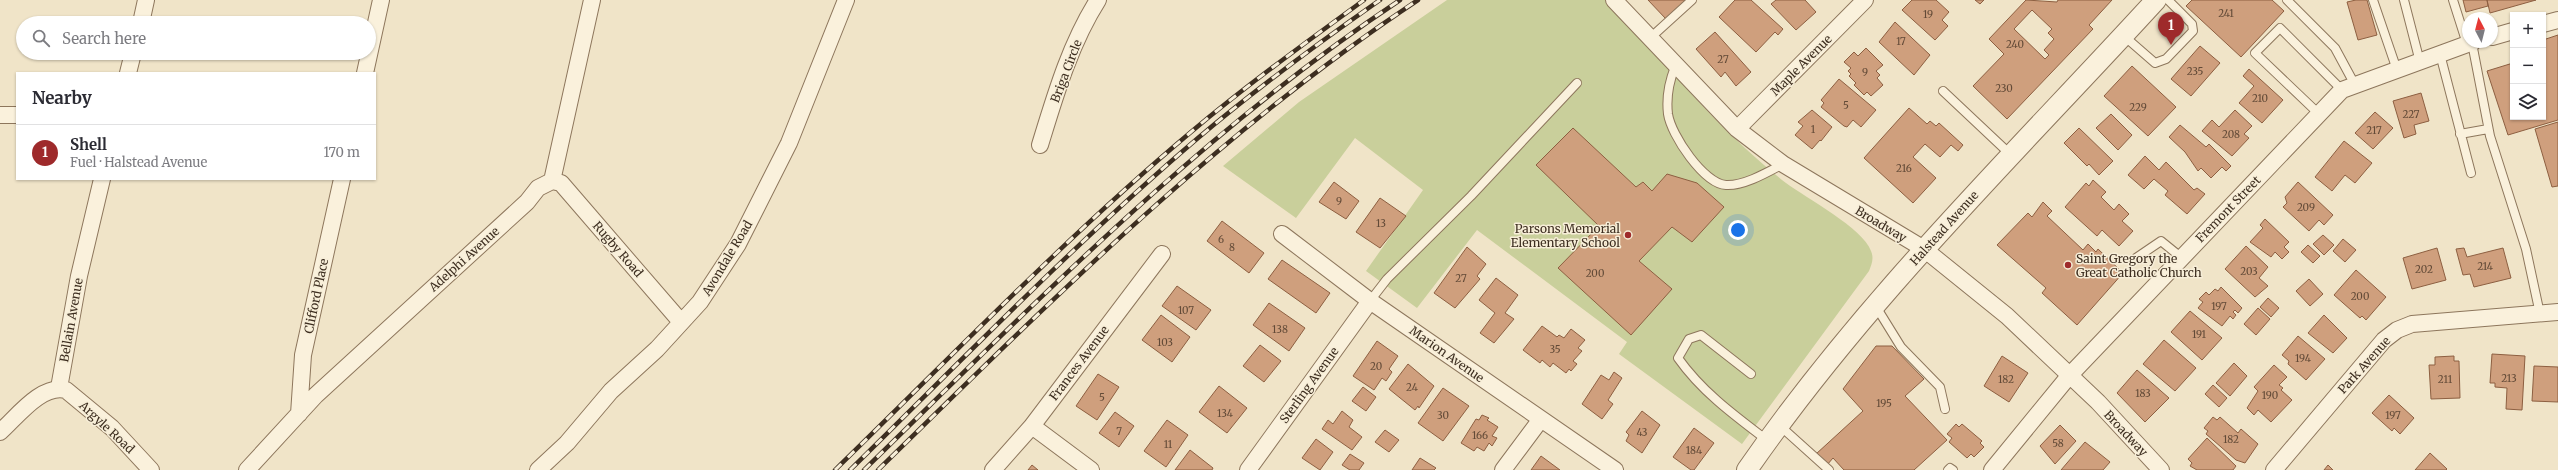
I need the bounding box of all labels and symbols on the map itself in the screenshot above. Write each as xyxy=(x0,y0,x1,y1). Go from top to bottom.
house number: 241 xyxy=(2218,7,2234,20)
house number: 19 xyxy=(1923,8,1933,21)
pin: 1 xyxy=(2158,12,2184,45)
north arrow xyxy=(2462,12,2498,48)
street label: Maple Avenue xyxy=(1767,31,1835,99)
house number: 17 xyxy=(1896,35,1906,48)
street label: Briga Circle xyxy=(1047,37,1085,105)
house number: 240 xyxy=(2006,38,2024,51)
house number: 27 xyxy=(1717,53,1729,66)
house number: 235 xyxy=(2187,65,2203,78)
house number: 9 xyxy=(1862,66,1868,79)
house number: 230 xyxy=(1995,82,2013,95)
house number: 210 xyxy=(2252,92,2268,105)
house number: 5 xyxy=(1843,99,1849,112)
house number: 229 xyxy=(2129,101,2147,114)
house number: 227 xyxy=(2402,108,2420,121)
house number: 1 xyxy=(1811,123,1816,136)
house number: 217 xyxy=(2366,124,2382,137)
house number: 208 xyxy=(2222,128,2240,141)
house number: 216 xyxy=(1896,162,1912,175)
street label: Fremont Street xyxy=(2192,172,2264,245)
street label: Halstead Avenue xyxy=(1907,188,1981,268)
house number: 9 xyxy=(1336,195,1342,208)
house number: 209 xyxy=(2297,201,2315,214)
street label: Broadway xyxy=(1853,203,1909,245)
house number: 13 xyxy=(1376,217,1386,230)
street label: Rugby Road xyxy=(590,218,646,280)
street label: Avondale Road xyxy=(698,218,755,299)
your location xyxy=(1728,220,1748,240)
place label: Parsons Memorial Elementary School xyxy=(1511,221,1620,250)
street label: Adelphi Avenue xyxy=(425,223,502,295)
marker: Parsons Memorial Elementary School xyxy=(1623,230,1633,240)
house number: 6 xyxy=(1218,233,1224,246)
house number: 8 xyxy=(1229,241,1235,254)
place label: Saint Gregory the Great Catholic Church xyxy=(2076,251,2202,280)
street label: Clifford Place xyxy=(301,257,331,335)
marker: Saint Gregory the Great Catholic Church xyxy=(2063,260,2073,270)
house number: 214 xyxy=(2477,260,2493,273)
house number: 202 xyxy=(2415,263,2433,276)
house number: 203 xyxy=(2240,265,2258,278)
house number: 200 xyxy=(1586,267,1604,280)
house number: 27 xyxy=(1455,272,1467,285)
street label: Bellain Avenue xyxy=(56,277,86,363)
house number: 200 xyxy=(2351,290,2369,303)
house number: 197 xyxy=(2211,300,2227,313)
house number: 107 xyxy=(1178,304,1194,317)
street label: Frances Avenue xyxy=(1046,323,1112,403)
house number: 138 xyxy=(1272,323,1288,336)
street label: Marion Avenue xyxy=(1407,323,1487,385)
house number: 191 xyxy=(2192,328,2207,341)
street label: Park Avenue xyxy=(2334,333,2394,397)
house number: 103 xyxy=(1157,336,1173,349)
house number: 35 xyxy=(1549,343,1561,356)
street label: Sterling Avenue xyxy=(1276,344,1342,426)
house number: 194 xyxy=(2295,352,2311,365)
house number: 20 xyxy=(1370,360,1382,373)
house number: 213 xyxy=(2501,372,2517,385)
house number: 182 xyxy=(1998,373,2014,386)
house number: 211 xyxy=(2438,373,2453,386)
house number: 24 xyxy=(1406,381,1418,394)
house number: 183 xyxy=(2135,387,2151,400)
house number: 190 xyxy=(2262,389,2278,402)
house number: 5 xyxy=(1099,391,1105,404)
street label: Argyle Road xyxy=(76,397,138,456)
house number: 195 xyxy=(1876,397,1892,410)
house number: 134 xyxy=(1217,407,1233,420)
street label: Broadway xyxy=(2101,407,2151,459)
house number: 30 xyxy=(1437,409,1449,422)
house number: 197 xyxy=(2385,409,2401,422)
house number: 7 xyxy=(1116,425,1122,438)
house number: 43 xyxy=(1636,426,1648,439)
house number: 166 xyxy=(1472,429,1488,442)
house number: 182 xyxy=(2223,433,2239,446)
house number: 58 xyxy=(2052,437,2064,450)
house number: 11 xyxy=(1164,438,1173,451)
house number: 184 xyxy=(1686,444,1702,457)

